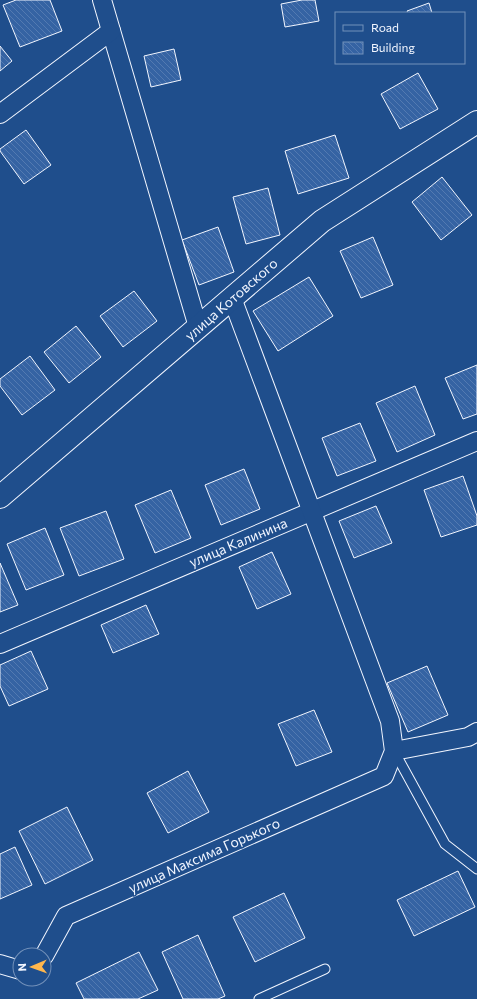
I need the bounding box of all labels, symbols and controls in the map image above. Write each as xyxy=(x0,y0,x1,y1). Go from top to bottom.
legend xyxy=(335,12,465,64)
text: Road xyxy=(371,20,399,34)
text: Building xyxy=(371,40,415,54)
street label: улица Котовского xyxy=(181,254,281,344)
street label: улица Калинина xyxy=(186,514,290,570)
street label: улица Максима Горького xyxy=(126,814,282,896)
north arrow xyxy=(12,947,52,987)
text: N xyxy=(15,963,28,972)

